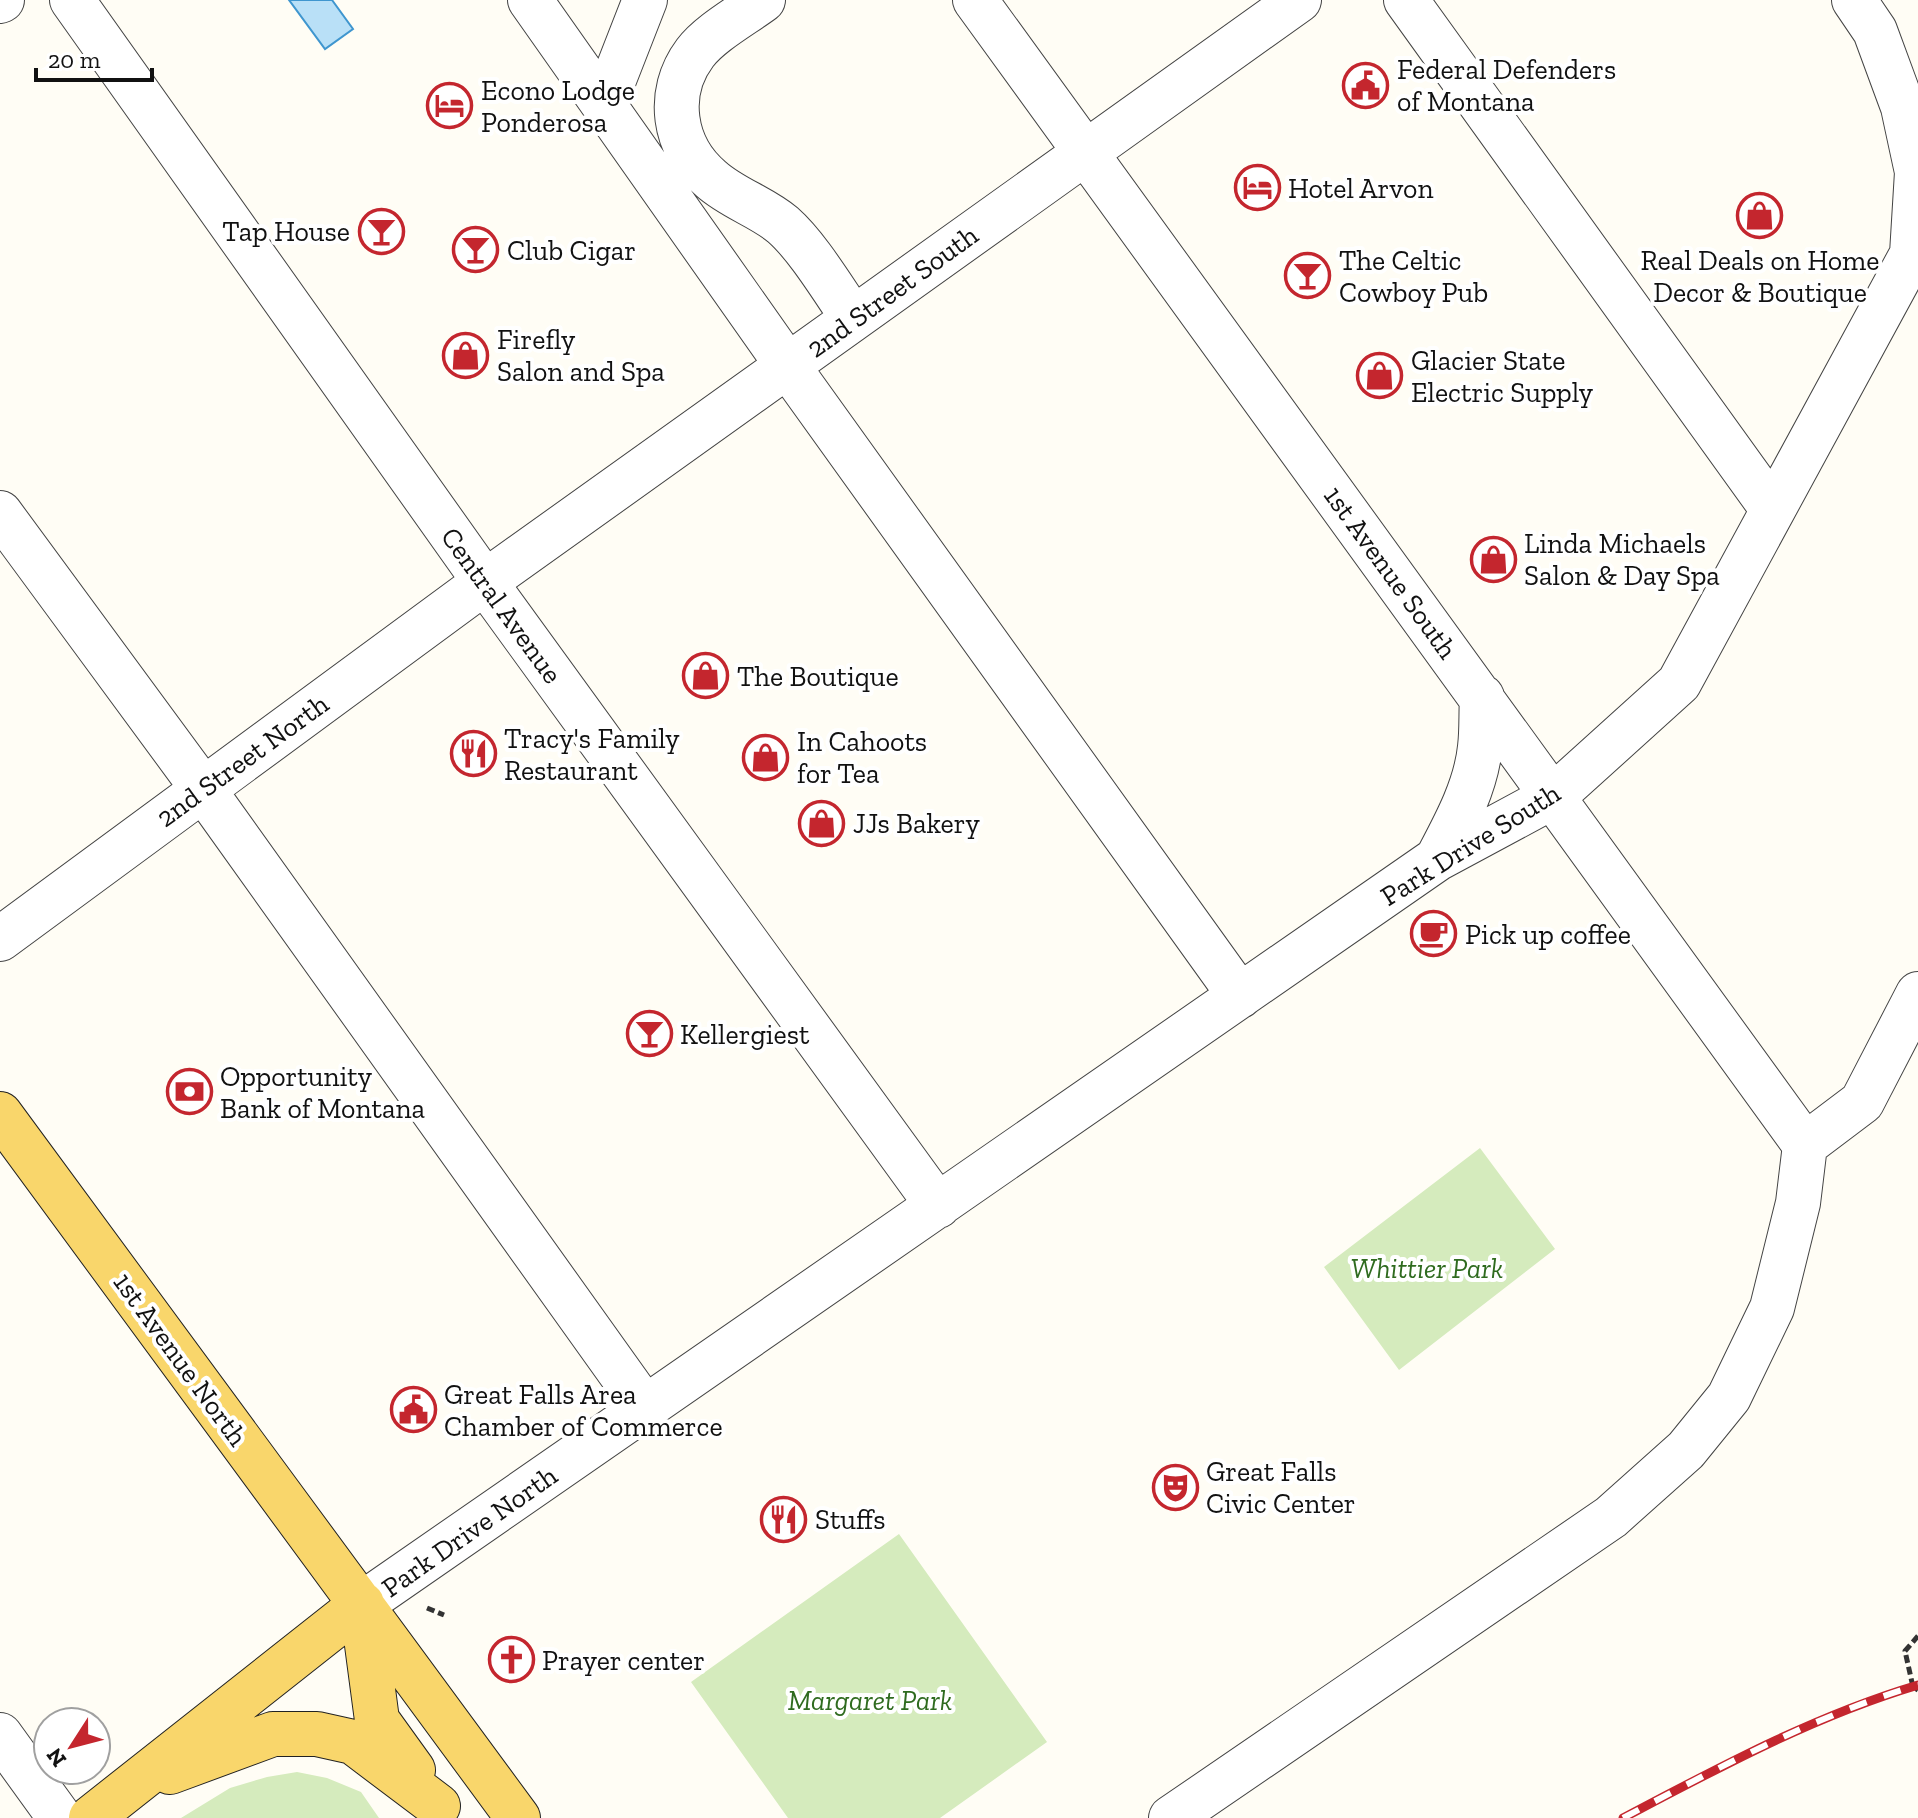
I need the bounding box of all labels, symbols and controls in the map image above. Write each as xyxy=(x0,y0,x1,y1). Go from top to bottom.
scale bar xyxy=(36,32,152,82)
text: 20 m xyxy=(48,45,101,74)
place label: Federal Defenders of Montana xyxy=(1397,53,1616,118)
public building icon: Federal Defenders of Montana xyxy=(1342,61,1390,109)
place label: Econo Lodge Ponderosa xyxy=(481,74,635,139)
hotel icon: Econo Lodge Ponderosa xyxy=(426,82,474,130)
hotel icon: Hotel Arvon xyxy=(1233,164,1281,212)
place label: Hotel Arvon xyxy=(1288,172,1433,205)
shop icon: Real Deals on Home Decor & Boutique xyxy=(1736,191,1784,239)
bar icon: Tap House xyxy=(357,207,405,255)
place label: Tap House xyxy=(222,215,350,248)
street label: 2nd Street South xyxy=(800,218,985,365)
bar icon: Club Cigar xyxy=(452,226,500,274)
place label: Club Cigar xyxy=(507,234,636,267)
place label: The Celtic Cowboy Pub xyxy=(1339,244,1488,309)
place label: Real Deals on Home Decor & Boutique xyxy=(1641,244,1879,309)
bar icon: The Celtic Cowboy Pub xyxy=(1284,252,1332,300)
place label: Firefly Salon and Spa xyxy=(497,323,665,388)
shop icon: Firefly Salon and Spa xyxy=(442,331,490,379)
place label: Glacier State Electric Supply xyxy=(1411,344,1594,409)
shop icon: Glacier State Electric Supply xyxy=(1356,352,1404,400)
street label: 1st Avenue South xyxy=(1317,480,1464,665)
street label: Central Avenue xyxy=(434,521,569,690)
place label: Linda Michaels Salon & Day Spa xyxy=(1524,527,1720,592)
shop icon: Linda Michaels Salon & Day Spa xyxy=(1469,535,1517,583)
shop icon: The Boutique xyxy=(682,652,730,700)
place label: The Boutique xyxy=(737,660,899,693)
street label: 2nd Street North xyxy=(150,687,335,834)
place label: Tracy's Family Restaurant xyxy=(504,722,680,787)
place label: In Cahoots for Tea xyxy=(797,725,927,790)
restaurant icon: Tracy's Family Restaurant xyxy=(449,730,497,778)
shop icon: In Cahoots for Tea xyxy=(742,733,790,781)
street label: Park Drive South xyxy=(1374,776,1566,913)
shop icon: JJs Bakery xyxy=(798,799,846,847)
place label: JJs Bakery xyxy=(853,807,981,840)
cafe icon: Pick up coffee xyxy=(1410,910,1458,958)
place label: Pick up coffee xyxy=(1465,918,1631,951)
bar icon: Kellergiest xyxy=(625,1010,673,1058)
place label: Kellergiest xyxy=(680,1018,810,1051)
place label: Opportunity Bank of Montana xyxy=(220,1060,425,1125)
bank icon: Opportunity Bank of Montana xyxy=(165,1068,213,1116)
park label: Whittier Park xyxy=(1351,1252,1503,1285)
street label: 1st Avenue North xyxy=(107,1266,255,1453)
place label: Great Falls Area Chamber of Commerce xyxy=(444,1378,723,1443)
public building icon: Great Falls Area Chamber of Commerce xyxy=(389,1386,437,1434)
place label: Great Falls Civic Center xyxy=(1206,1455,1356,1520)
street label: Park Drive North xyxy=(375,1459,564,1604)
theatre icon: Great Falls Civic Center xyxy=(1151,1463,1199,1511)
restaurant icon: Stuffs xyxy=(760,1495,808,1543)
place label: Stuffs xyxy=(815,1503,886,1536)
church icon: Prayer center xyxy=(487,1636,535,1684)
place label: Prayer center xyxy=(542,1644,705,1677)
park label: Margaret Park xyxy=(788,1684,952,1717)
north arrow xyxy=(32,1706,112,1786)
text: N xyxy=(40,1743,72,1772)

